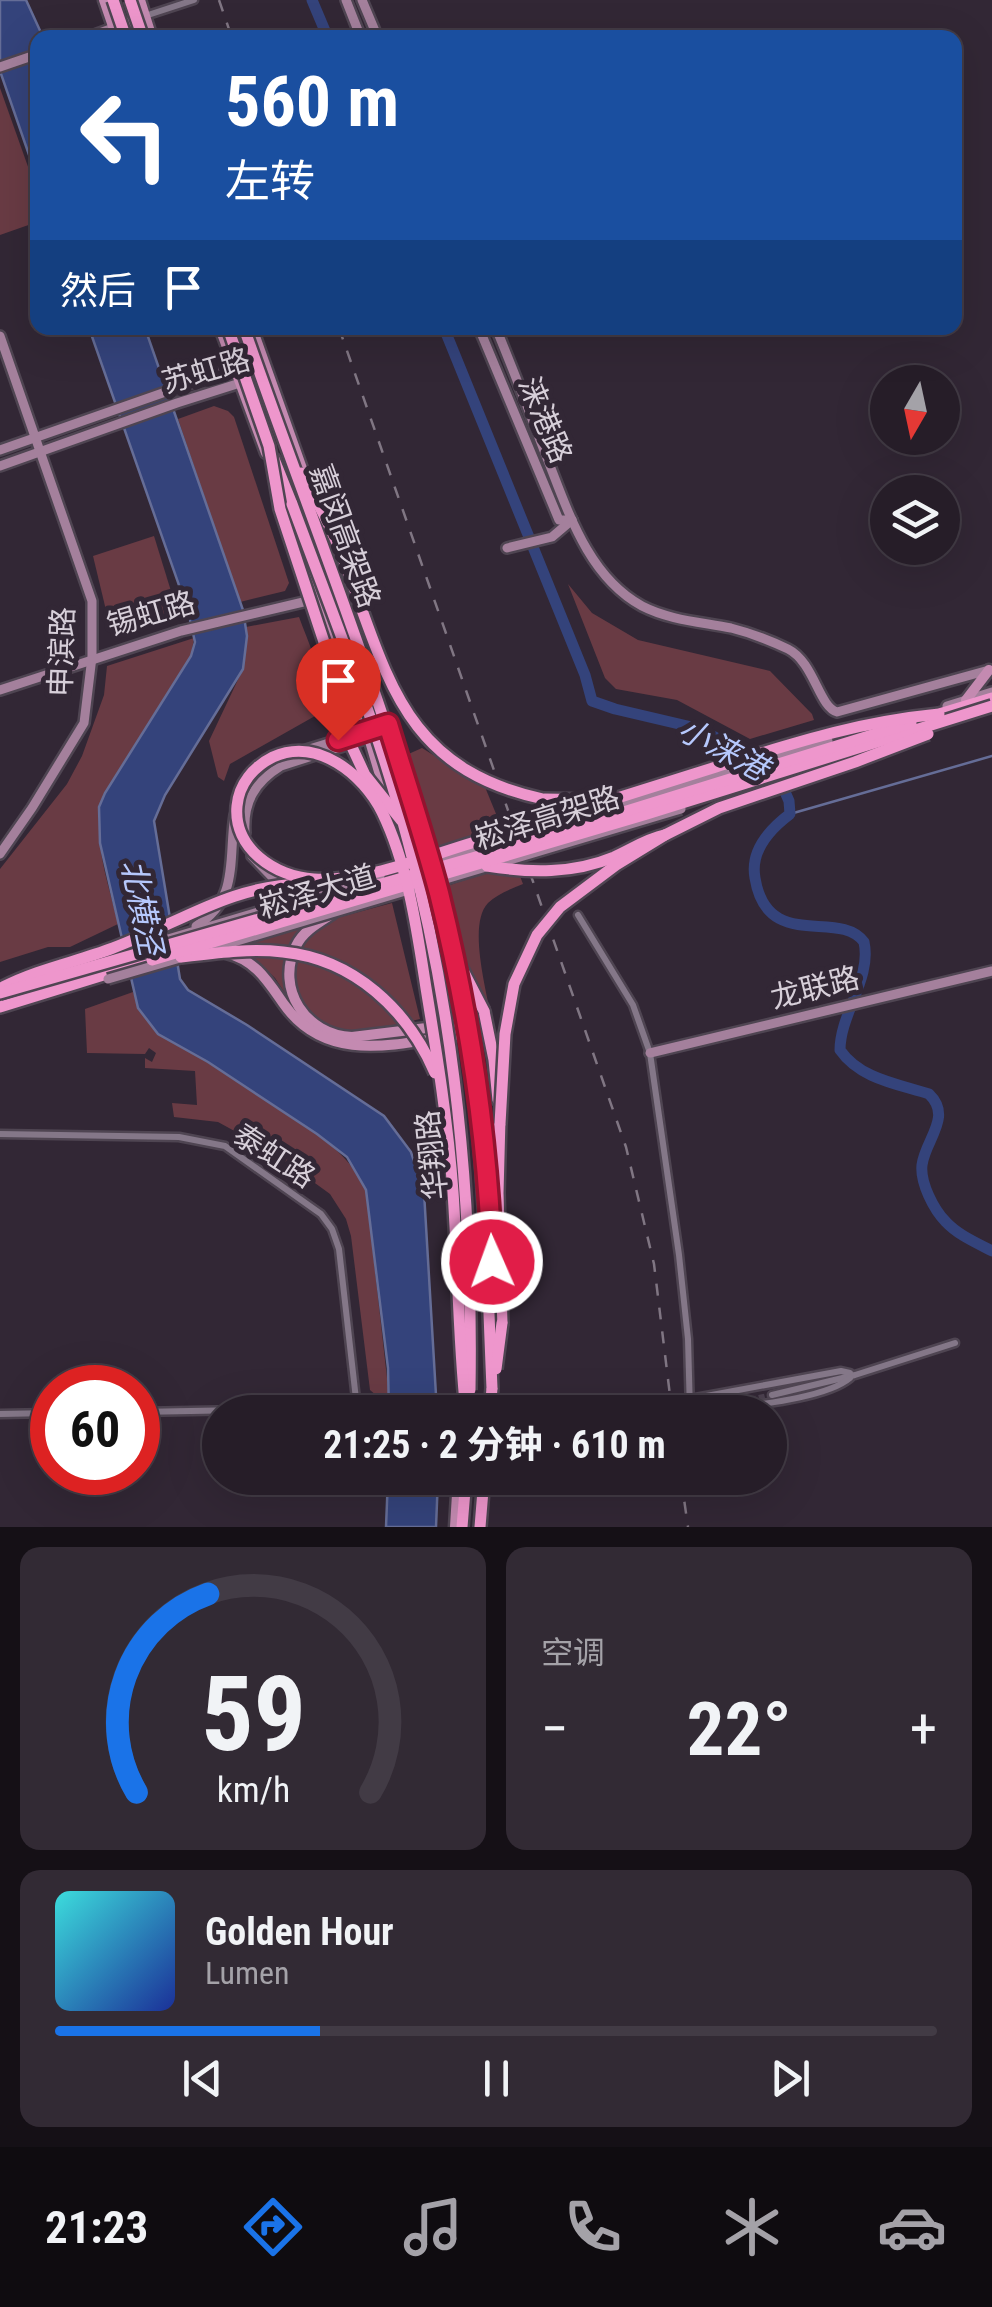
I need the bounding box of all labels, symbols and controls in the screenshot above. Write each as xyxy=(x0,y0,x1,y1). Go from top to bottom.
text: 560 m xyxy=(225,61,399,143)
icon: left xyxy=(60,70,190,200)
text: 左转 xyxy=(225,155,315,208)
icon: arrive xyxy=(156,260,211,315)
text: 然后 xyxy=(60,269,136,313)
street label: 苏虹路 xyxy=(158,341,254,400)
north arrow xyxy=(870,365,960,455)
map controls xyxy=(870,365,960,565)
street label: 涞港路 xyxy=(512,372,579,468)
street label: 嘉闵高架路 xyxy=(303,459,388,612)
button: layers xyxy=(870,475,960,565)
street label: 锡虹路 xyxy=(103,584,199,643)
street label: 申滨路 xyxy=(42,606,81,698)
pin xyxy=(296,638,381,741)
icon: arrive xyxy=(311,653,366,708)
water label: 小涞港 xyxy=(672,710,778,790)
street label: 崧泽高架路 xyxy=(470,779,624,856)
water label: 北横泾 xyxy=(113,856,171,961)
street label: 崧泽大道 xyxy=(254,858,379,925)
street label: 龙联路 xyxy=(767,960,863,1015)
street label: 华翔路 xyxy=(409,1108,454,1202)
street label: 泰虹路 xyxy=(227,1116,322,1195)
position arrow xyxy=(440,1210,544,1314)
speed limit sign: 60 xyxy=(30,1365,160,1495)
text: 21:25 · 2 分钟 · 610 m xyxy=(323,1423,666,1467)
text: 空调 xyxy=(541,1634,605,1672)
text: 59 xyxy=(200,1654,306,1775)
text: 22° xyxy=(687,1685,792,1773)
text: − xyxy=(541,1697,569,1761)
text: + xyxy=(910,1697,937,1761)
text: km/h xyxy=(216,1769,290,1811)
text: Golden Hour xyxy=(205,1910,394,1954)
text: Lumen xyxy=(205,1954,290,1992)
icon: previous xyxy=(175,2051,230,2106)
icon: pause xyxy=(469,2051,524,2106)
icon: next xyxy=(763,2051,818,2106)
icon: directions xyxy=(238,2192,308,2262)
icon: music xyxy=(398,2192,468,2262)
icon: phone xyxy=(558,2192,628,2262)
icon: climate xyxy=(717,2192,787,2262)
icon: car xyxy=(877,2192,947,2262)
text: 21:23 xyxy=(45,2201,148,2254)

